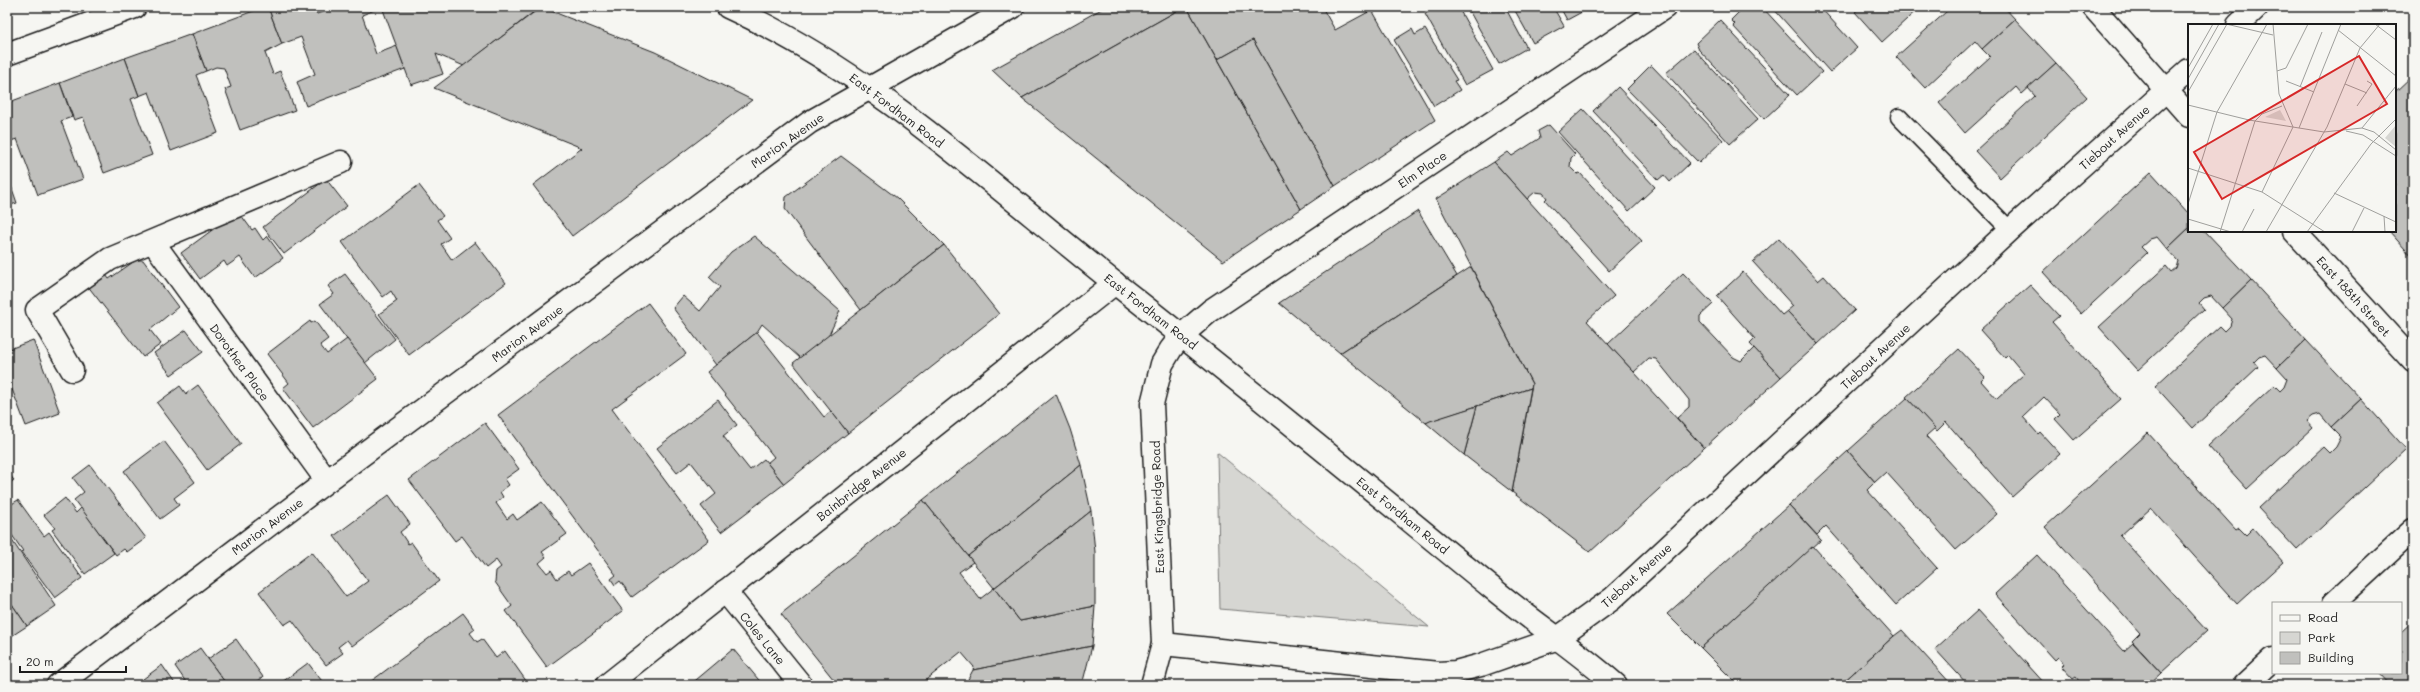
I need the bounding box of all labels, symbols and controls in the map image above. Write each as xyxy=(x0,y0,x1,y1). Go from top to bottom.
inset map xyxy=(2188,24,2396,232)
street label: East Fordham Road xyxy=(847,69,948,151)
street label: Tiebout Avenue xyxy=(2075,101,2153,173)
street label: Marion Avenue xyxy=(747,109,827,171)
street label: Elm Place xyxy=(1394,147,1450,191)
street label: East 188th Street xyxy=(2314,252,2394,340)
street label: East Fordham Road xyxy=(1101,270,1201,353)
street label: Marion Avenue xyxy=(488,301,566,365)
street label: Dorothea Place xyxy=(207,320,273,404)
street label: Tiebout Avenue xyxy=(1837,320,1913,392)
street label: East Kingsbridge Road xyxy=(1147,440,1167,574)
street label: Bainbridge Avenue xyxy=(813,444,909,524)
street label: East Fordham Road xyxy=(1354,473,1453,557)
street label: Marion Avenue xyxy=(228,494,306,558)
street label: Tiebout Avenue xyxy=(1597,539,1675,611)
legend xyxy=(2272,602,2402,674)
street label: Coles Lane xyxy=(737,608,789,668)
text: Road xyxy=(2308,609,2338,625)
text: Park xyxy=(2308,629,2335,645)
scale bar xyxy=(20,648,126,674)
text: Building xyxy=(2308,649,2354,665)
text: 20 m xyxy=(26,653,54,669)

